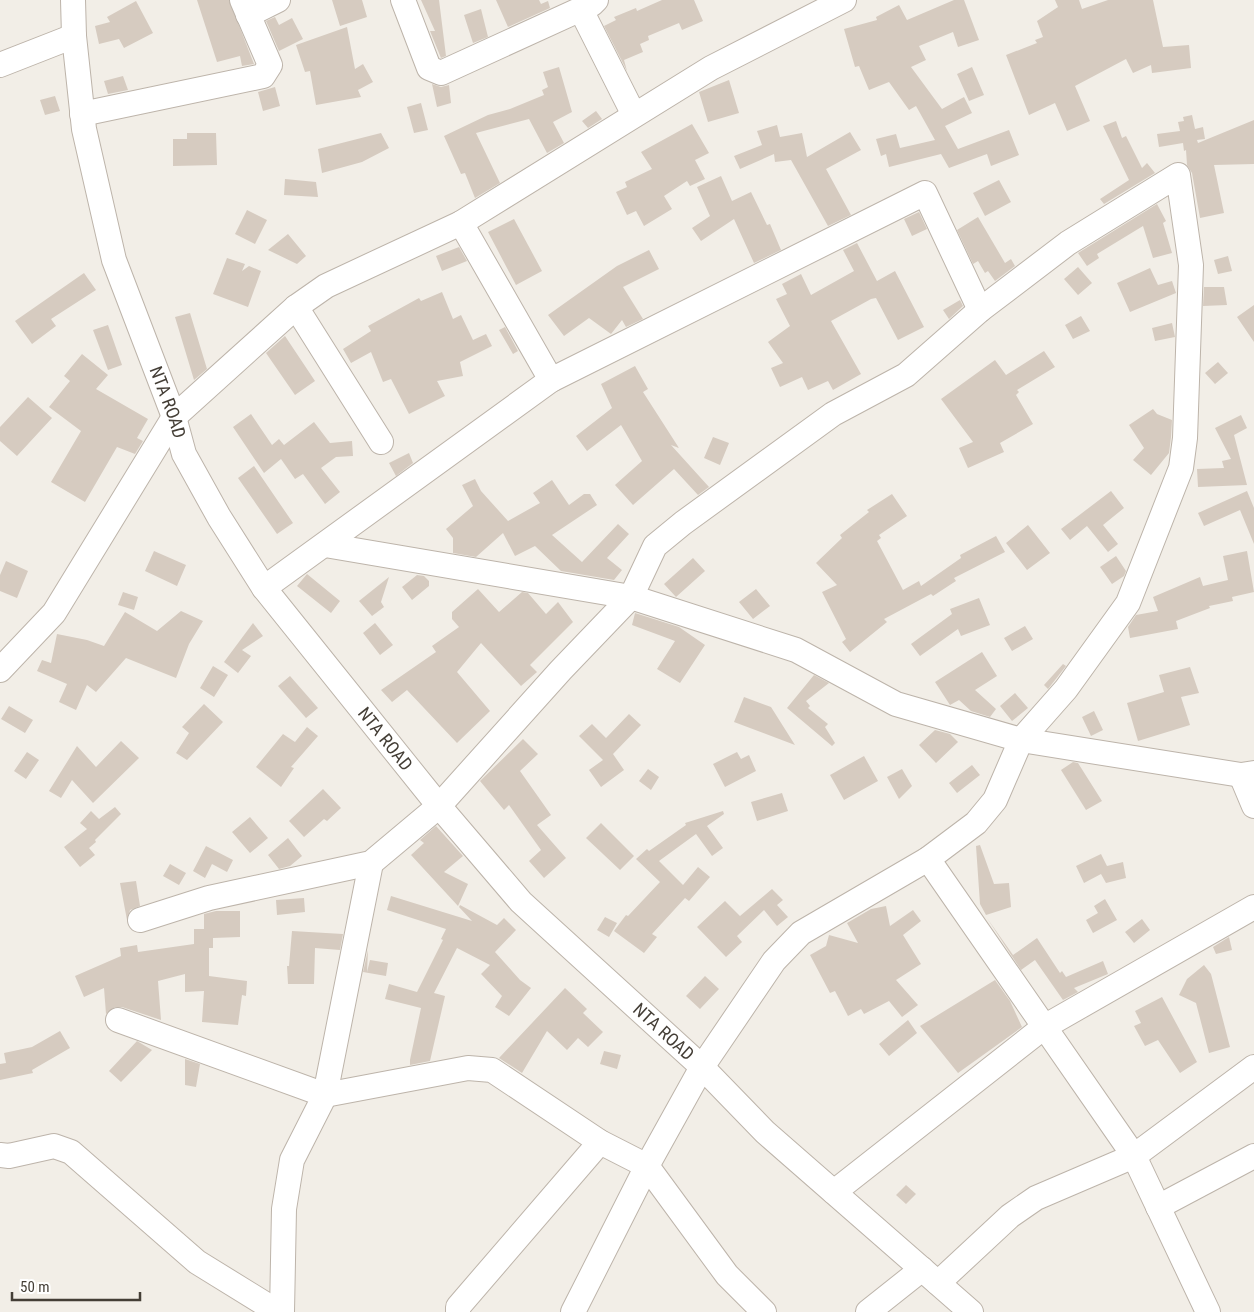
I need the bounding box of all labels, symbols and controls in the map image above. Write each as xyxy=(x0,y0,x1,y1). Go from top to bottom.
street label: NTA ROAD xyxy=(146,363,190,440)
street label: NTA ROAD xyxy=(354,703,417,774)
street label: NTA ROAD xyxy=(629,998,699,1064)
scale bar xyxy=(12,1270,140,1302)
text: 50 m xyxy=(20,1278,50,1296)

